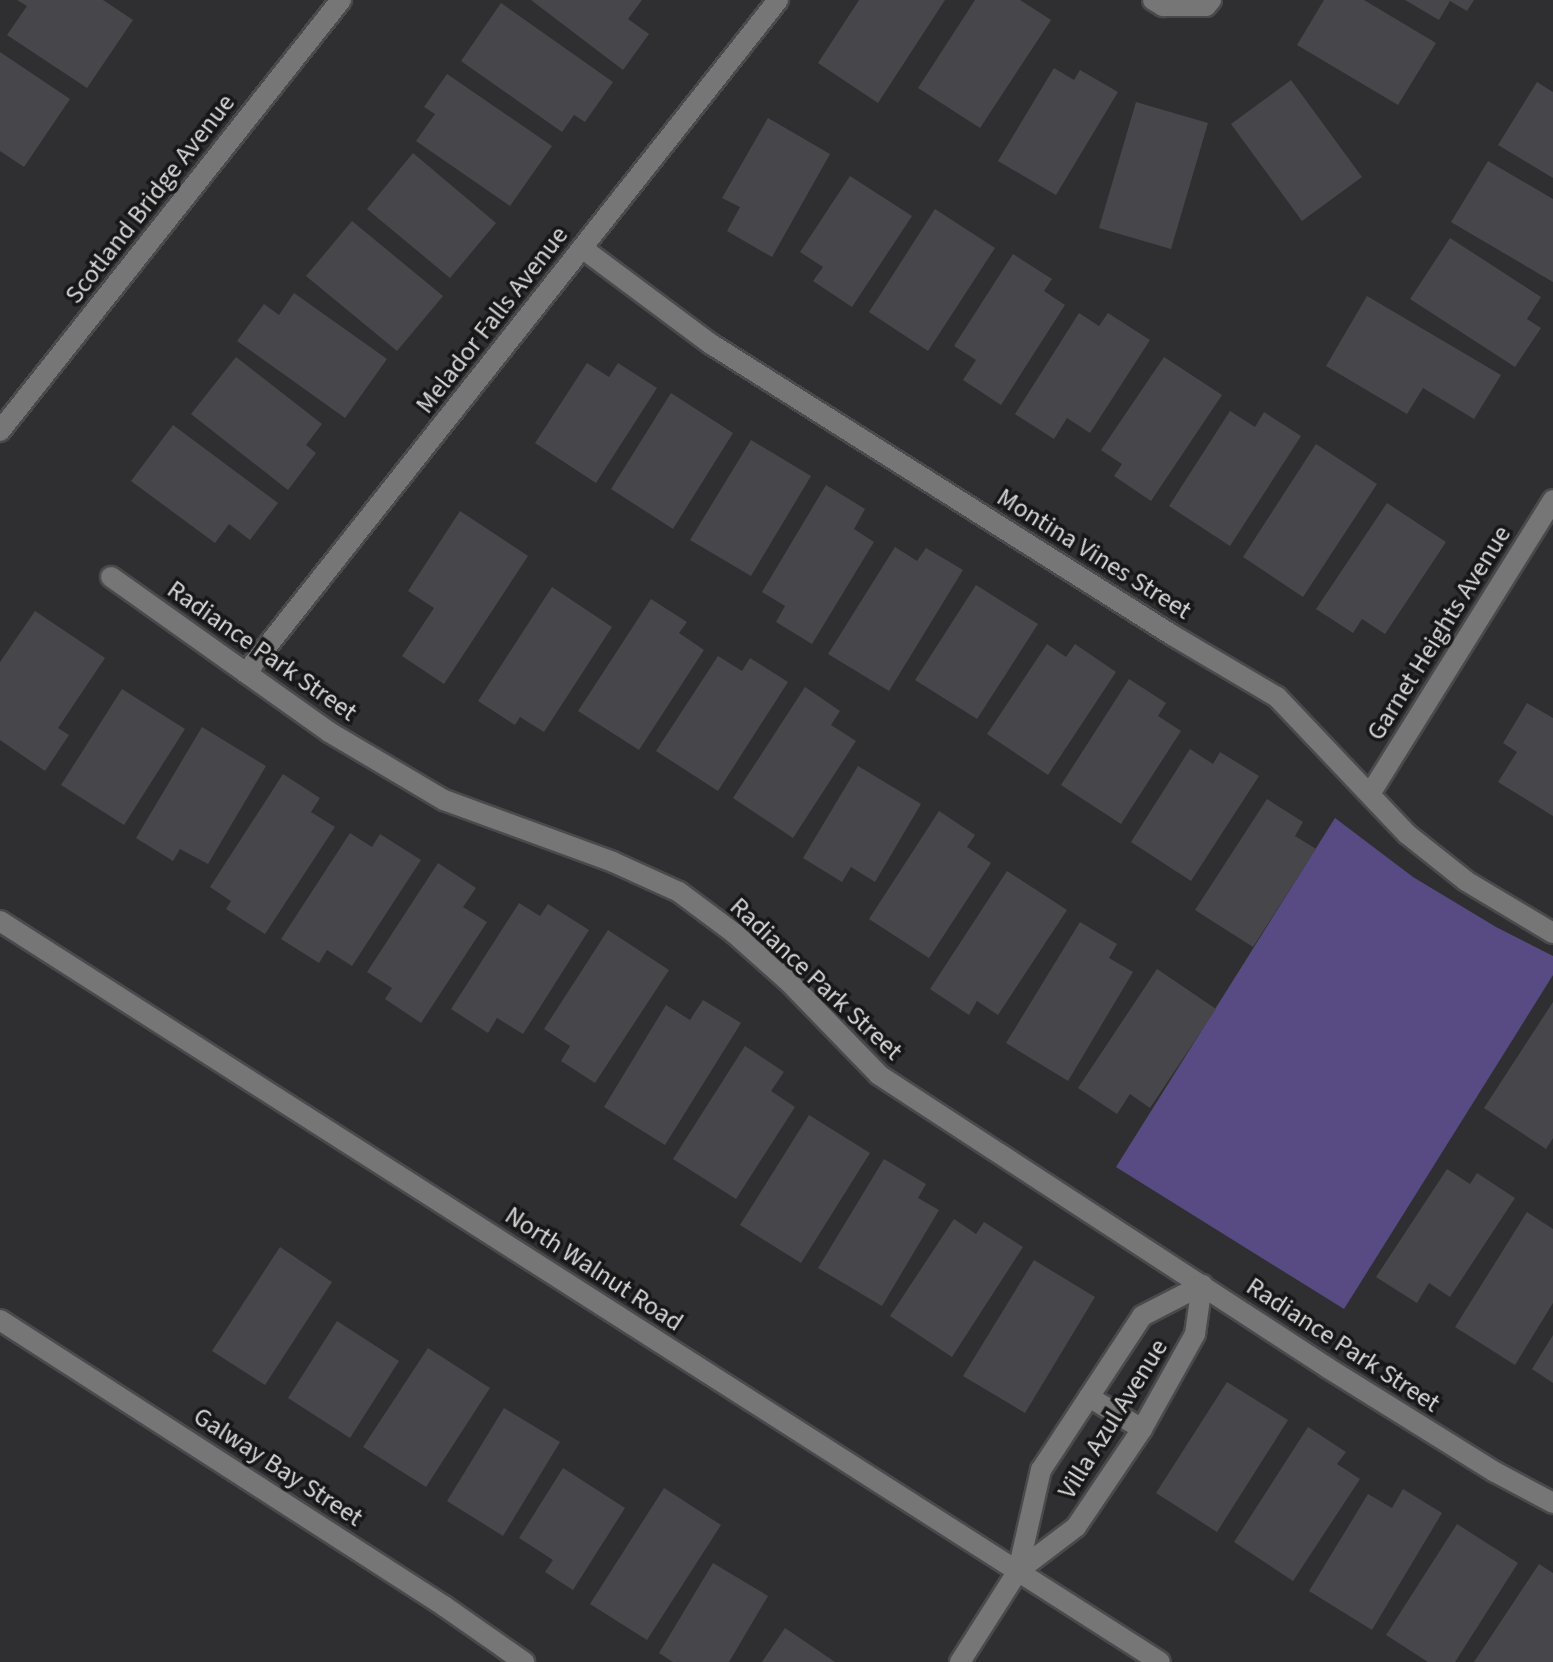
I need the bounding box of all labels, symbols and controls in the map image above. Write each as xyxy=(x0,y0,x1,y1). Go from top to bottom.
street label: Scotland Bridge Avenue xyxy=(58,88,242,310)
street label: Melador Falls Avenue xyxy=(409,220,575,420)
street label: Montina Vines Street xyxy=(991,482,1197,626)
street label: Garnet Heights Avenue xyxy=(1360,520,1518,746)
street label: Radiance Park Street xyxy=(161,574,363,728)
street label: Radiance Park Street xyxy=(723,891,909,1067)
street label: North Walnut Road xyxy=(499,1200,689,1338)
street label: Radiance Park Street xyxy=(1240,1271,1446,1419)
street label: Villa Azul Avenue xyxy=(1051,1333,1175,1505)
street label: Galway Bay Street xyxy=(188,1401,368,1533)

